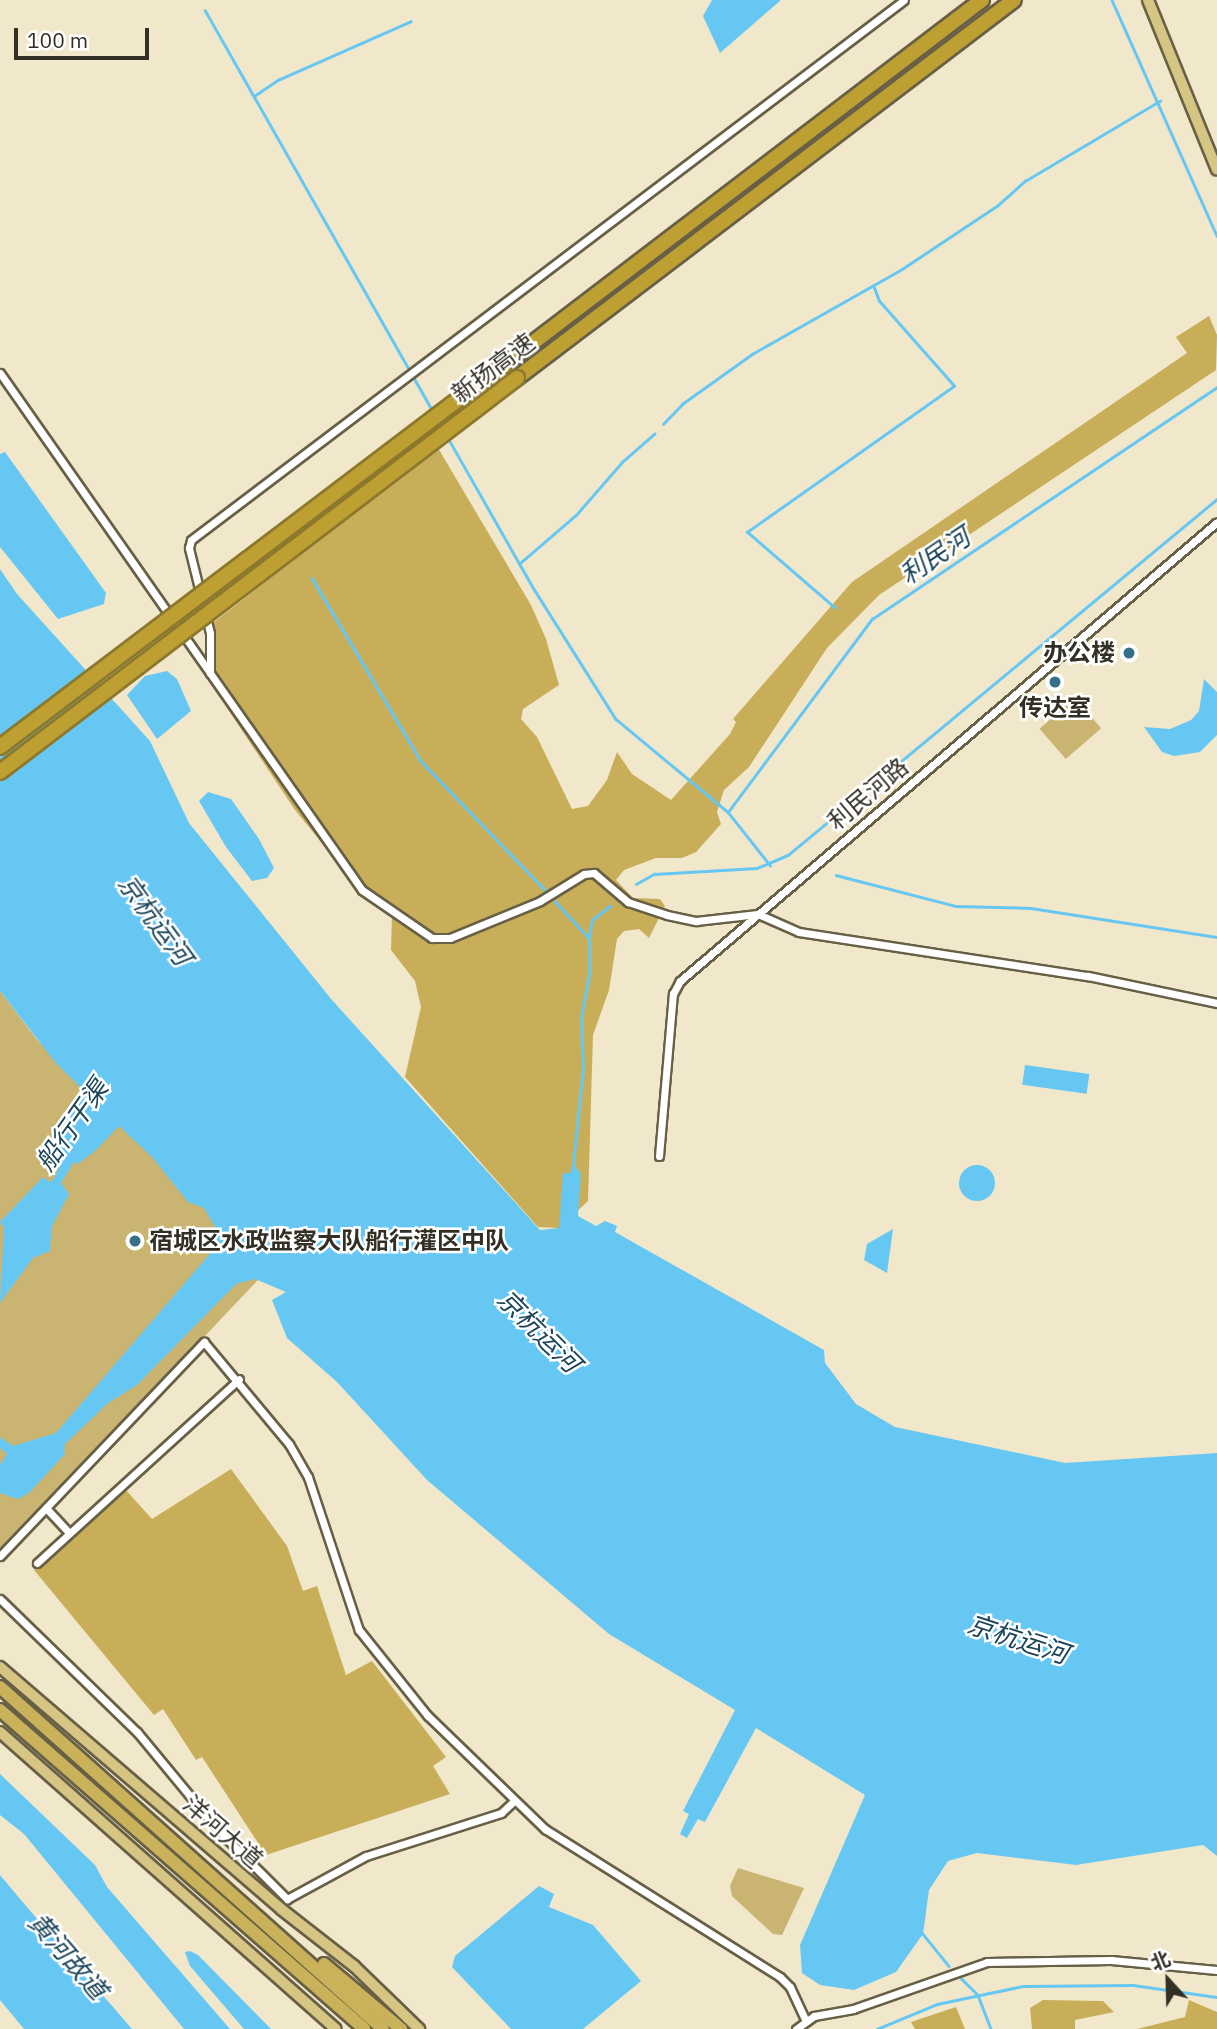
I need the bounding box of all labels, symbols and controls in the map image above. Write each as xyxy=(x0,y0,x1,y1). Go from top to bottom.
scale bar xyxy=(18,14,152,58)
text: 100 m xyxy=(27,26,88,54)
street label: 新扬高速 xyxy=(446,328,540,408)
water label: 利民河 xyxy=(894,521,976,591)
place label: 办公楼 xyxy=(1043,639,1115,667)
marker: 办公楼 xyxy=(1121,645,1137,661)
marker: 传达室 xyxy=(1047,674,1063,690)
place label: 传达室 xyxy=(1019,694,1091,722)
street label: 利民河路 xyxy=(822,752,914,836)
water label: 京杭运河 xyxy=(112,869,198,971)
water label: 船行干渠 xyxy=(29,1073,115,1177)
place label: 宿城区水政监察大队船行灌区中队 xyxy=(149,1227,509,1255)
marker: 宿城区水政监察大队船行灌区中队 xyxy=(127,1233,143,1249)
water label: 京杭运河 xyxy=(491,1283,587,1379)
water label: 京杭运河 xyxy=(964,1608,1072,1670)
street label: 洋河大道 xyxy=(177,1790,269,1874)
water label: 黄河故道 xyxy=(22,1907,114,2005)
north arrow xyxy=(1133,1945,1203,2015)
text: 北 xyxy=(1147,1946,1173,1975)

